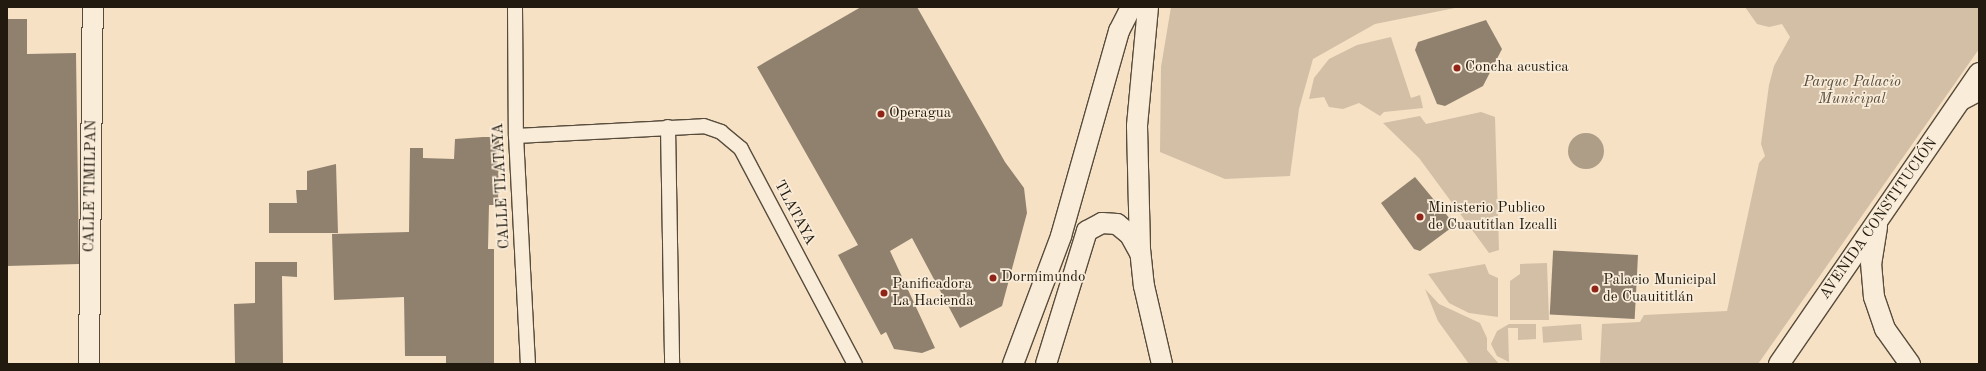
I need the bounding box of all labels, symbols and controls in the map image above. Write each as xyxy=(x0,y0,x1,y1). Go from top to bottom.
place label: Concha acustica xyxy=(1465,59,1569,77)
marker: Concha acustica xyxy=(1452,63,1462,73)
park label: Parque Palacio Municipal xyxy=(1803,73,1901,108)
place label: Operagua xyxy=(889,105,951,123)
marker: Operagua xyxy=(876,109,886,119)
street label: CALLE TIMILPAN xyxy=(81,120,101,252)
street label: CALLE TLATAYA xyxy=(490,123,514,249)
street label: AVENIDA CONSTITUCIÓN xyxy=(1816,135,1942,303)
street label: TLATAYA xyxy=(769,178,819,248)
place label: Ministerio Publico de Cuautitlan Izcalli xyxy=(1428,199,1557,234)
marker: Ministerio Publico de Cuautitlan Izcalli xyxy=(1415,212,1425,222)
place label: Dormimundo xyxy=(1001,269,1086,287)
place label: Palacio Municipal de Cuauititlán xyxy=(1603,271,1716,306)
marker: Dormimundo xyxy=(988,273,998,283)
place label: Panificadora La Hacienda xyxy=(892,275,974,310)
marker: Palacio Municipal de Cuauititlán xyxy=(1590,284,1600,294)
marker: Panificadora La Hacienda xyxy=(879,288,889,298)

